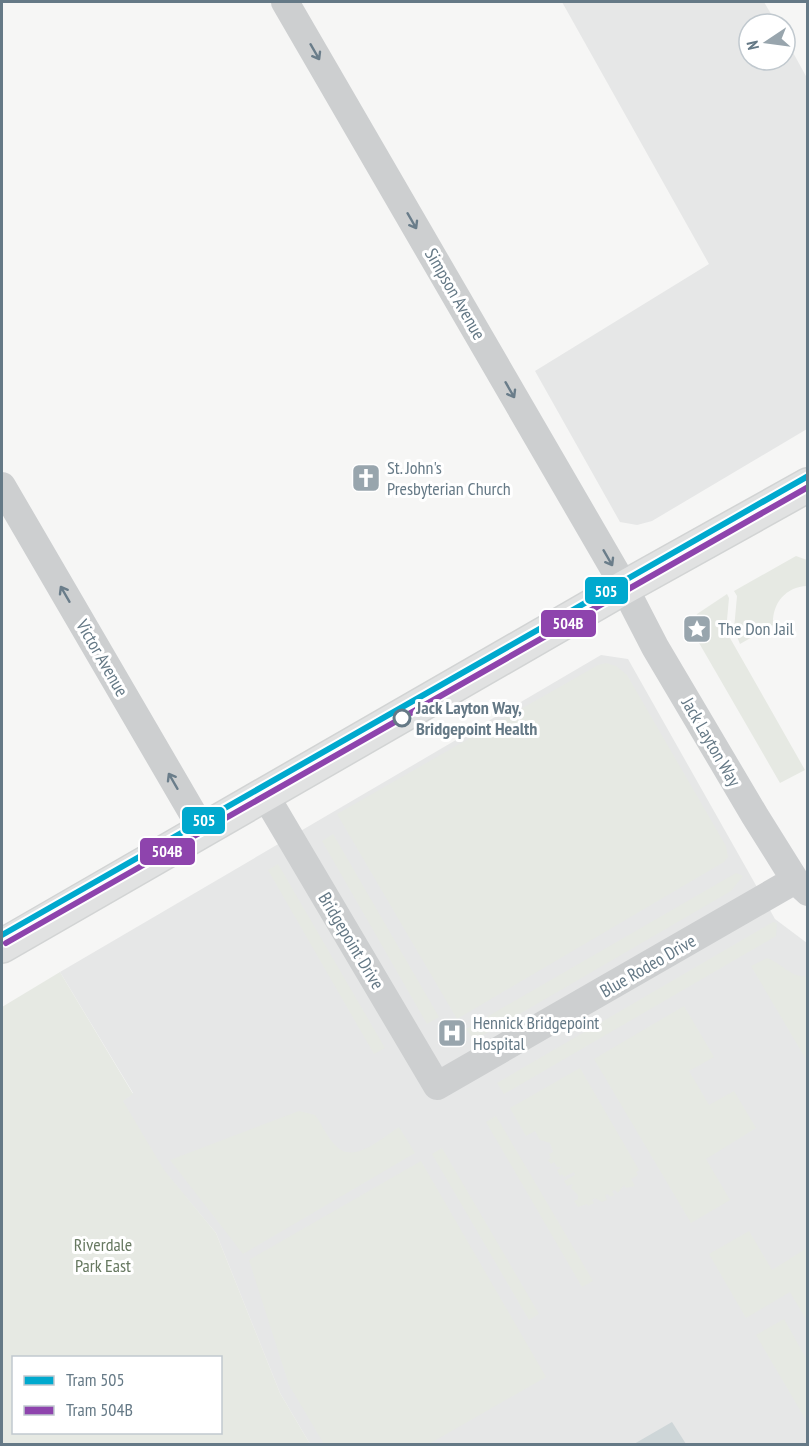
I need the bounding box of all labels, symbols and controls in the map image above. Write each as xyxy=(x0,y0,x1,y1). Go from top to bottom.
north arrow xyxy=(737,12,797,72)
text: N xyxy=(742,39,763,52)
one-way arrow xyxy=(309,43,321,60)
one-way arrow xyxy=(407,212,419,229)
street label: Simpson Avenue xyxy=(420,244,491,344)
one-way arrow xyxy=(504,381,516,398)
place label: St. John's Presbyterian Church xyxy=(387,456,511,500)
church icon: St. John's Presbyterian Church xyxy=(350,462,382,494)
one-way arrow xyxy=(602,549,614,566)
line badge: 505 xyxy=(584,576,629,605)
text: 505 xyxy=(595,581,617,601)
one-way arrow xyxy=(58,586,70,603)
line badge: 504B xyxy=(540,609,597,638)
text: 504B xyxy=(553,613,584,633)
place icon: The Don Jail xyxy=(681,613,713,645)
street label: Victor Avenue xyxy=(71,614,134,700)
place label: The Don Jail xyxy=(718,617,795,640)
street label: Jack Layton Way xyxy=(676,692,746,791)
place label: Jack Layton Way, Bridgepoint Health xyxy=(415,696,537,740)
marker: Jack Layton Way, Bridgepoint Health xyxy=(393,709,411,727)
one-way arrow xyxy=(167,773,179,790)
line badge: 505 xyxy=(181,806,226,835)
text: 505 xyxy=(193,810,215,830)
line badge: 504B xyxy=(139,837,196,866)
text: 504B xyxy=(152,841,183,861)
street label: Bridgepoint Drive xyxy=(313,888,389,993)
street label: Blue Rodeo Drive xyxy=(596,929,700,1002)
place label: Hennick Bridgepoint Hospital xyxy=(473,1011,599,1055)
hospital icon: Hennick Bridgepoint Hospital xyxy=(436,1017,468,1049)
park label: Riverdale Park East xyxy=(74,1233,132,1277)
legend xyxy=(12,1356,222,1434)
text: Tram 505 xyxy=(66,1368,124,1391)
text: Tram 504B xyxy=(66,1398,133,1421)

